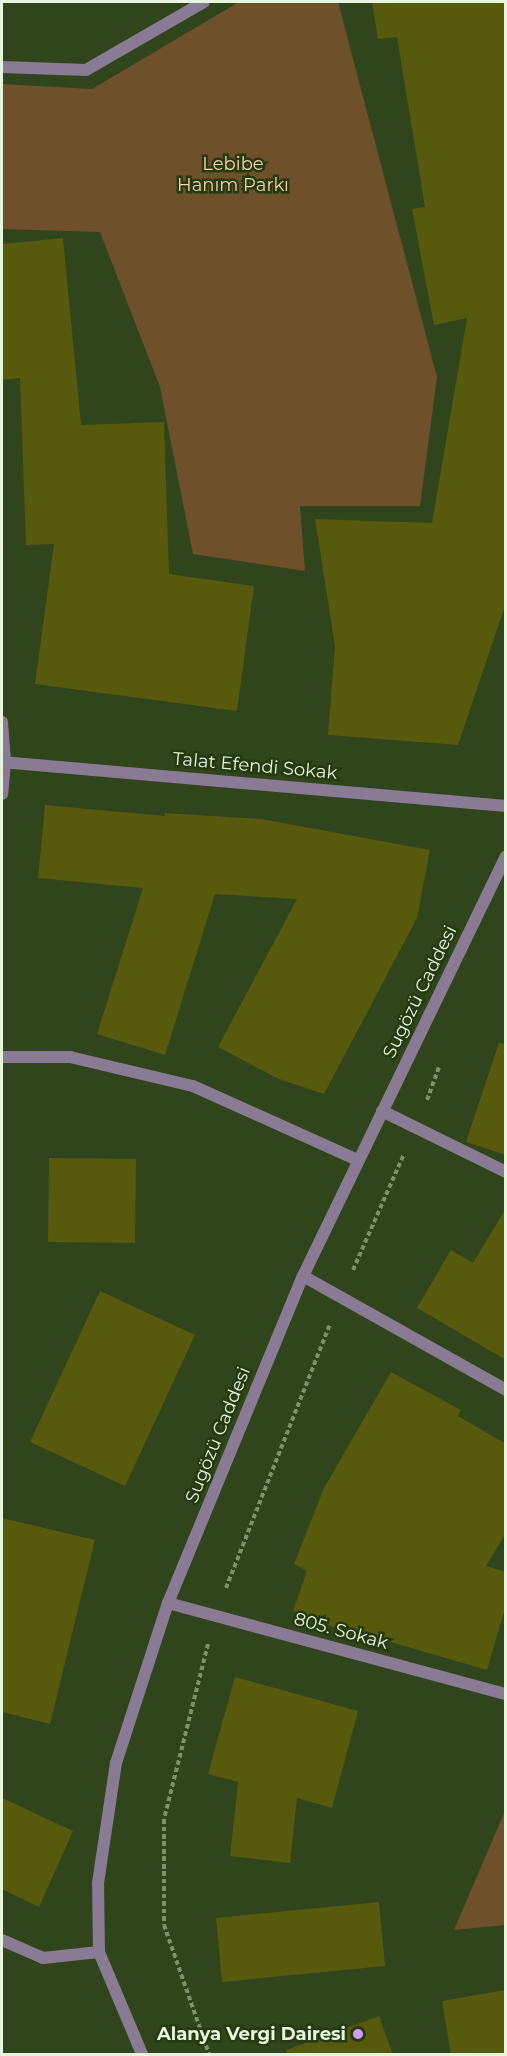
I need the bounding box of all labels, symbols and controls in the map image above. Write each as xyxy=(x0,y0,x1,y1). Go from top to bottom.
park label: Lebibe Hanım Parkı xyxy=(177,154,289,196)
street label: Talat Efendi Sokak xyxy=(172,748,338,784)
street label: Sugözü Caddesi xyxy=(379,922,461,1062)
street label: Sugözü Caddesi xyxy=(181,1364,255,1506)
street label: 805. Sokak xyxy=(292,1608,390,1654)
place label: Alanya Vergi Dairesi xyxy=(157,2023,346,2045)
marker: Alanya Vergi Dairesi xyxy=(351,2027,365,2041)

